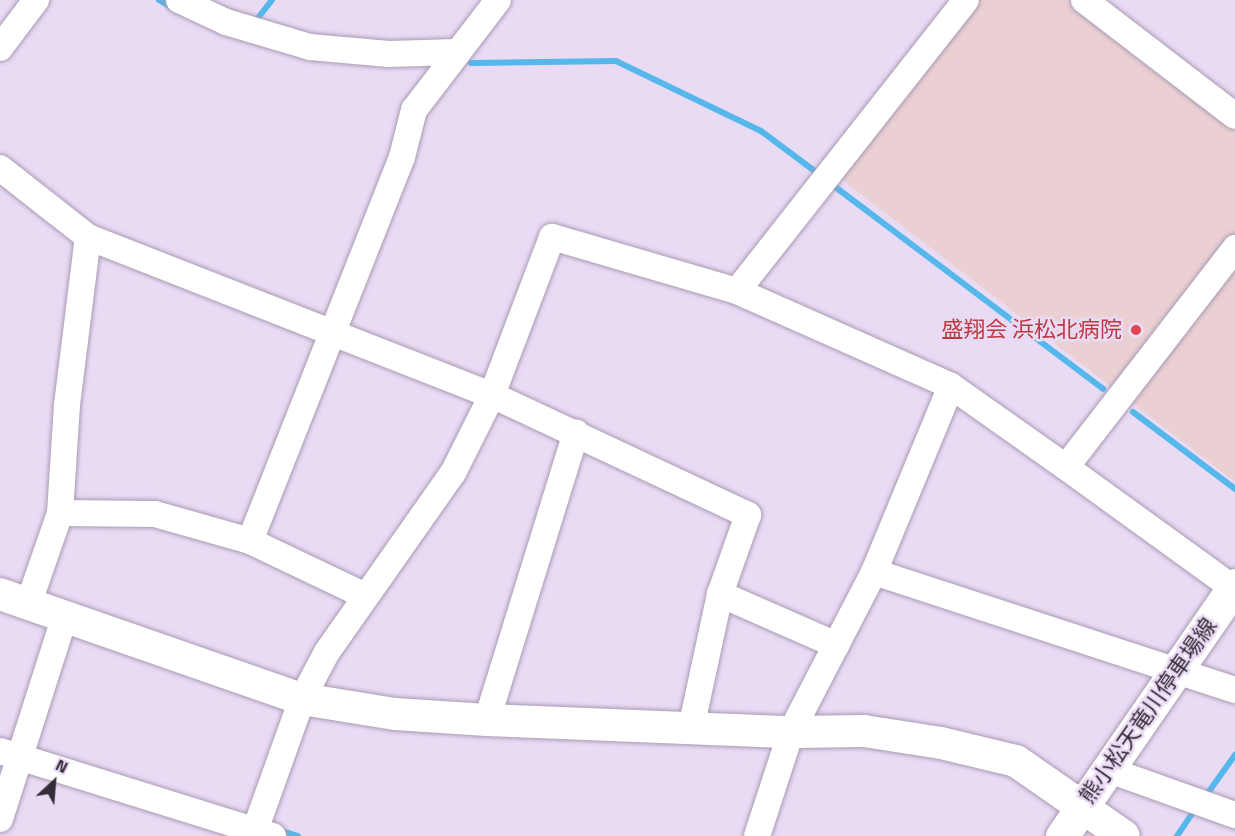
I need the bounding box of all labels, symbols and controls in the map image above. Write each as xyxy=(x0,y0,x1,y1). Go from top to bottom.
place label: 盛翔会 浜松北病院 xyxy=(941,317,1122,343)
marker: 盛翔会 浜松北病院 xyxy=(1127,321,1145,339)
street label: 熊小松天竜川停車場線 xyxy=(1074,613,1222,809)
north arrow xyxy=(24,752,84,812)
text: N xyxy=(52,753,72,779)

